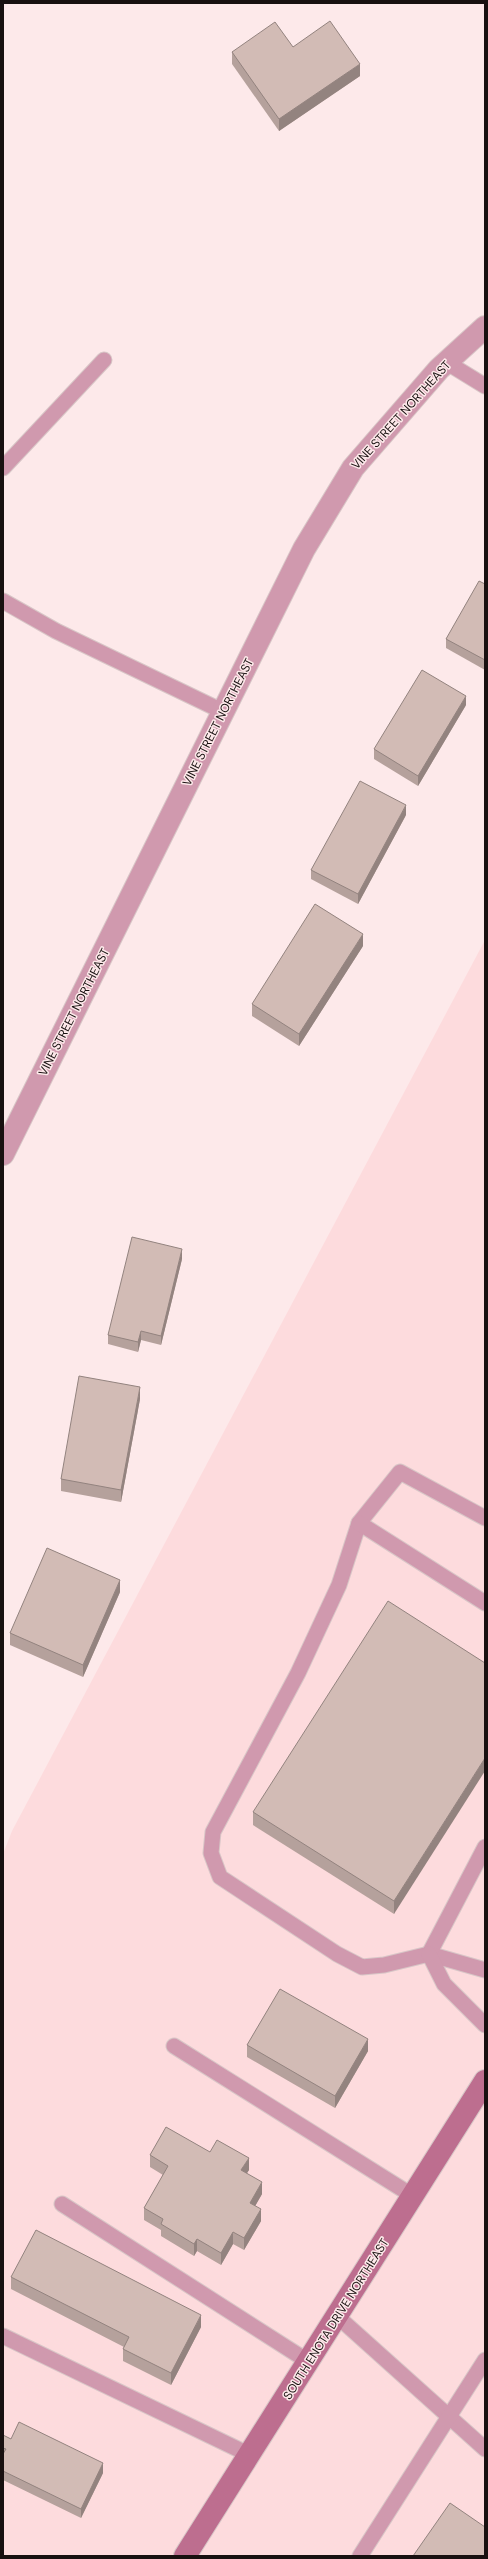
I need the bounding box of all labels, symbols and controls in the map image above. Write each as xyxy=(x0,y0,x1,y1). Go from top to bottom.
street label: VINE STREET NORTHEAST xyxy=(348,357,454,473)
street label: VINE STREET NORTHEAST xyxy=(179,655,257,788)
street label: VINE STREET NORTHEAST xyxy=(35,945,113,1078)
street label: SOUTH ENOTA DRIVE NORTHEAST xyxy=(280,2235,393,2403)

